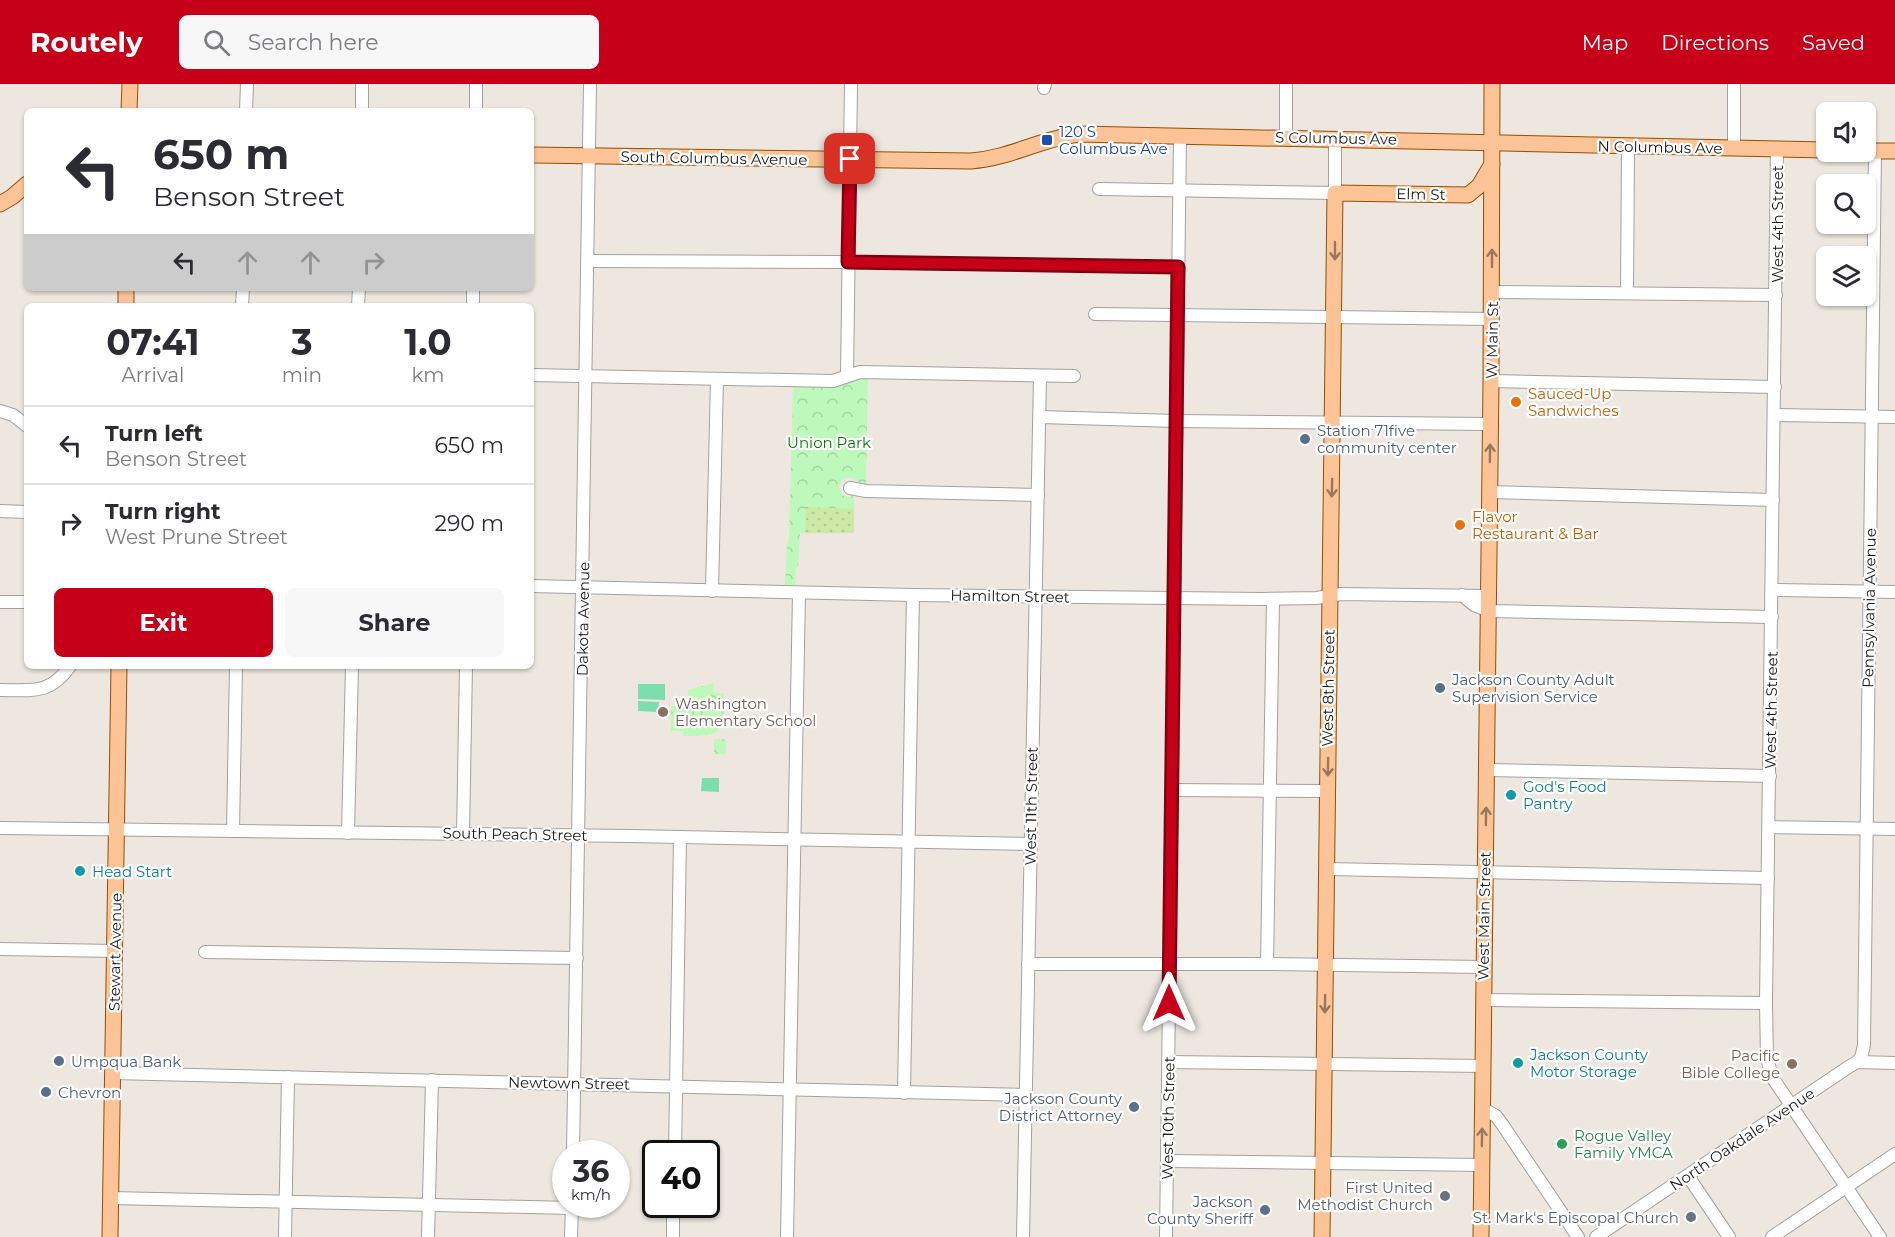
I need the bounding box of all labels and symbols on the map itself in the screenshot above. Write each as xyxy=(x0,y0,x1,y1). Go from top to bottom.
place label: 120 S Columbus Ave xyxy=(1059,122,1168,158)
street label: S Columbus Ave xyxy=(1275,127,1397,149)
pin xyxy=(824,133,875,184)
marker: 120 S Columbus Ave xyxy=(1040,133,1054,147)
street label: N Columbus Ave xyxy=(1597,136,1723,158)
street label: South Columbus Avenue xyxy=(620,147,808,169)
street label: West 4th Street xyxy=(1768,165,1787,283)
street label: Elm St xyxy=(1396,184,1446,204)
one-way arrow xyxy=(1329,241,1341,261)
one-way arrow xyxy=(1486,249,1498,269)
street label: W Main St xyxy=(1482,301,1502,379)
place label: Sauced-Up Sandwiches xyxy=(1528,384,1618,420)
marker: Sauced-Up Sandwiches xyxy=(1509,395,1523,409)
place label: Station 71five community center xyxy=(1317,421,1457,457)
marker: Station 71five community center xyxy=(1298,432,1312,446)
park label: Union Park xyxy=(787,433,871,452)
one-way arrow xyxy=(1484,444,1496,464)
one-way arrow xyxy=(1326,477,1338,497)
place label: Flavor Restaurant & Bar xyxy=(1472,507,1599,543)
marker: Flavor Restaurant & Bar xyxy=(1453,518,1467,532)
street label: Pennsylvania Avenue xyxy=(1858,528,1880,688)
street label: Dakota Avenue xyxy=(573,562,593,676)
street label: Hamilton Street xyxy=(950,585,1070,607)
street label: West 8th Street xyxy=(1317,629,1339,747)
street label: West 4th Street xyxy=(1760,651,1782,769)
place label: Jackson County Adult Supervision Service xyxy=(1451,670,1615,706)
marker: Jackson County Adult Supervision Service xyxy=(1433,681,1447,695)
place label: Washington Elementary School xyxy=(675,694,816,730)
marker: Washington Elementary School xyxy=(656,705,670,719)
street label: West 11th Street xyxy=(1020,747,1042,865)
one-way arrow xyxy=(1322,756,1333,776)
place label: God's Food Pantry xyxy=(1523,777,1607,813)
marker: God's Food Pantry xyxy=(1504,788,1518,802)
one-way arrow xyxy=(1480,806,1492,826)
street label: South Peach Street xyxy=(442,823,588,845)
street label: West Main Street xyxy=(1473,851,1495,981)
place label: Head Start xyxy=(92,862,172,881)
marker: Head Start xyxy=(73,864,87,878)
street label: Stewart Avenue xyxy=(104,893,126,1011)
position arrow xyxy=(1137,971,1201,1035)
one-way arrow xyxy=(1319,993,1331,1013)
place label: Jackson County Motor Storage xyxy=(1529,1045,1649,1081)
place label: Pacific Bible College xyxy=(1681,1046,1780,1082)
place label: Umpqua Bank xyxy=(71,1052,181,1071)
marker: Umpqua Bank xyxy=(52,1054,66,1068)
street label: West 10th Street xyxy=(1157,1056,1179,1180)
marker: Jackson County Motor Storage xyxy=(1511,1056,1525,1070)
marker: Pacific Bible College xyxy=(1785,1057,1799,1071)
street label: Newtown Street xyxy=(508,1072,630,1094)
place label: Chevron xyxy=(58,1083,121,1102)
street label: North Oakdale Avenue xyxy=(1666,1083,1818,1195)
marker: Chevron xyxy=(39,1085,53,1099)
place label: Jackson County District Attorney xyxy=(999,1089,1123,1125)
marker: Jackson County District Attorney xyxy=(1127,1100,1141,1114)
place label: Rogue Valley Family YMCA xyxy=(1574,1126,1673,1162)
one-way arrow xyxy=(1476,1127,1488,1147)
marker: Rogue Valley Family YMCA xyxy=(1555,1137,1569,1151)
speed limit sign: 40 xyxy=(642,1140,720,1218)
place label: First United Methodist Church xyxy=(1297,1178,1433,1214)
marker: First United Methodist Church xyxy=(1438,1189,1452,1203)
place label: Jackson County Sheriff xyxy=(1147,1192,1254,1228)
marker: Jackson County Sheriff xyxy=(1258,1203,1272,1217)
place label: St. Mark's Episcopal Church xyxy=(1473,1208,1679,1227)
marker: St. Mark's Episcopal Church xyxy=(1684,1210,1698,1224)

